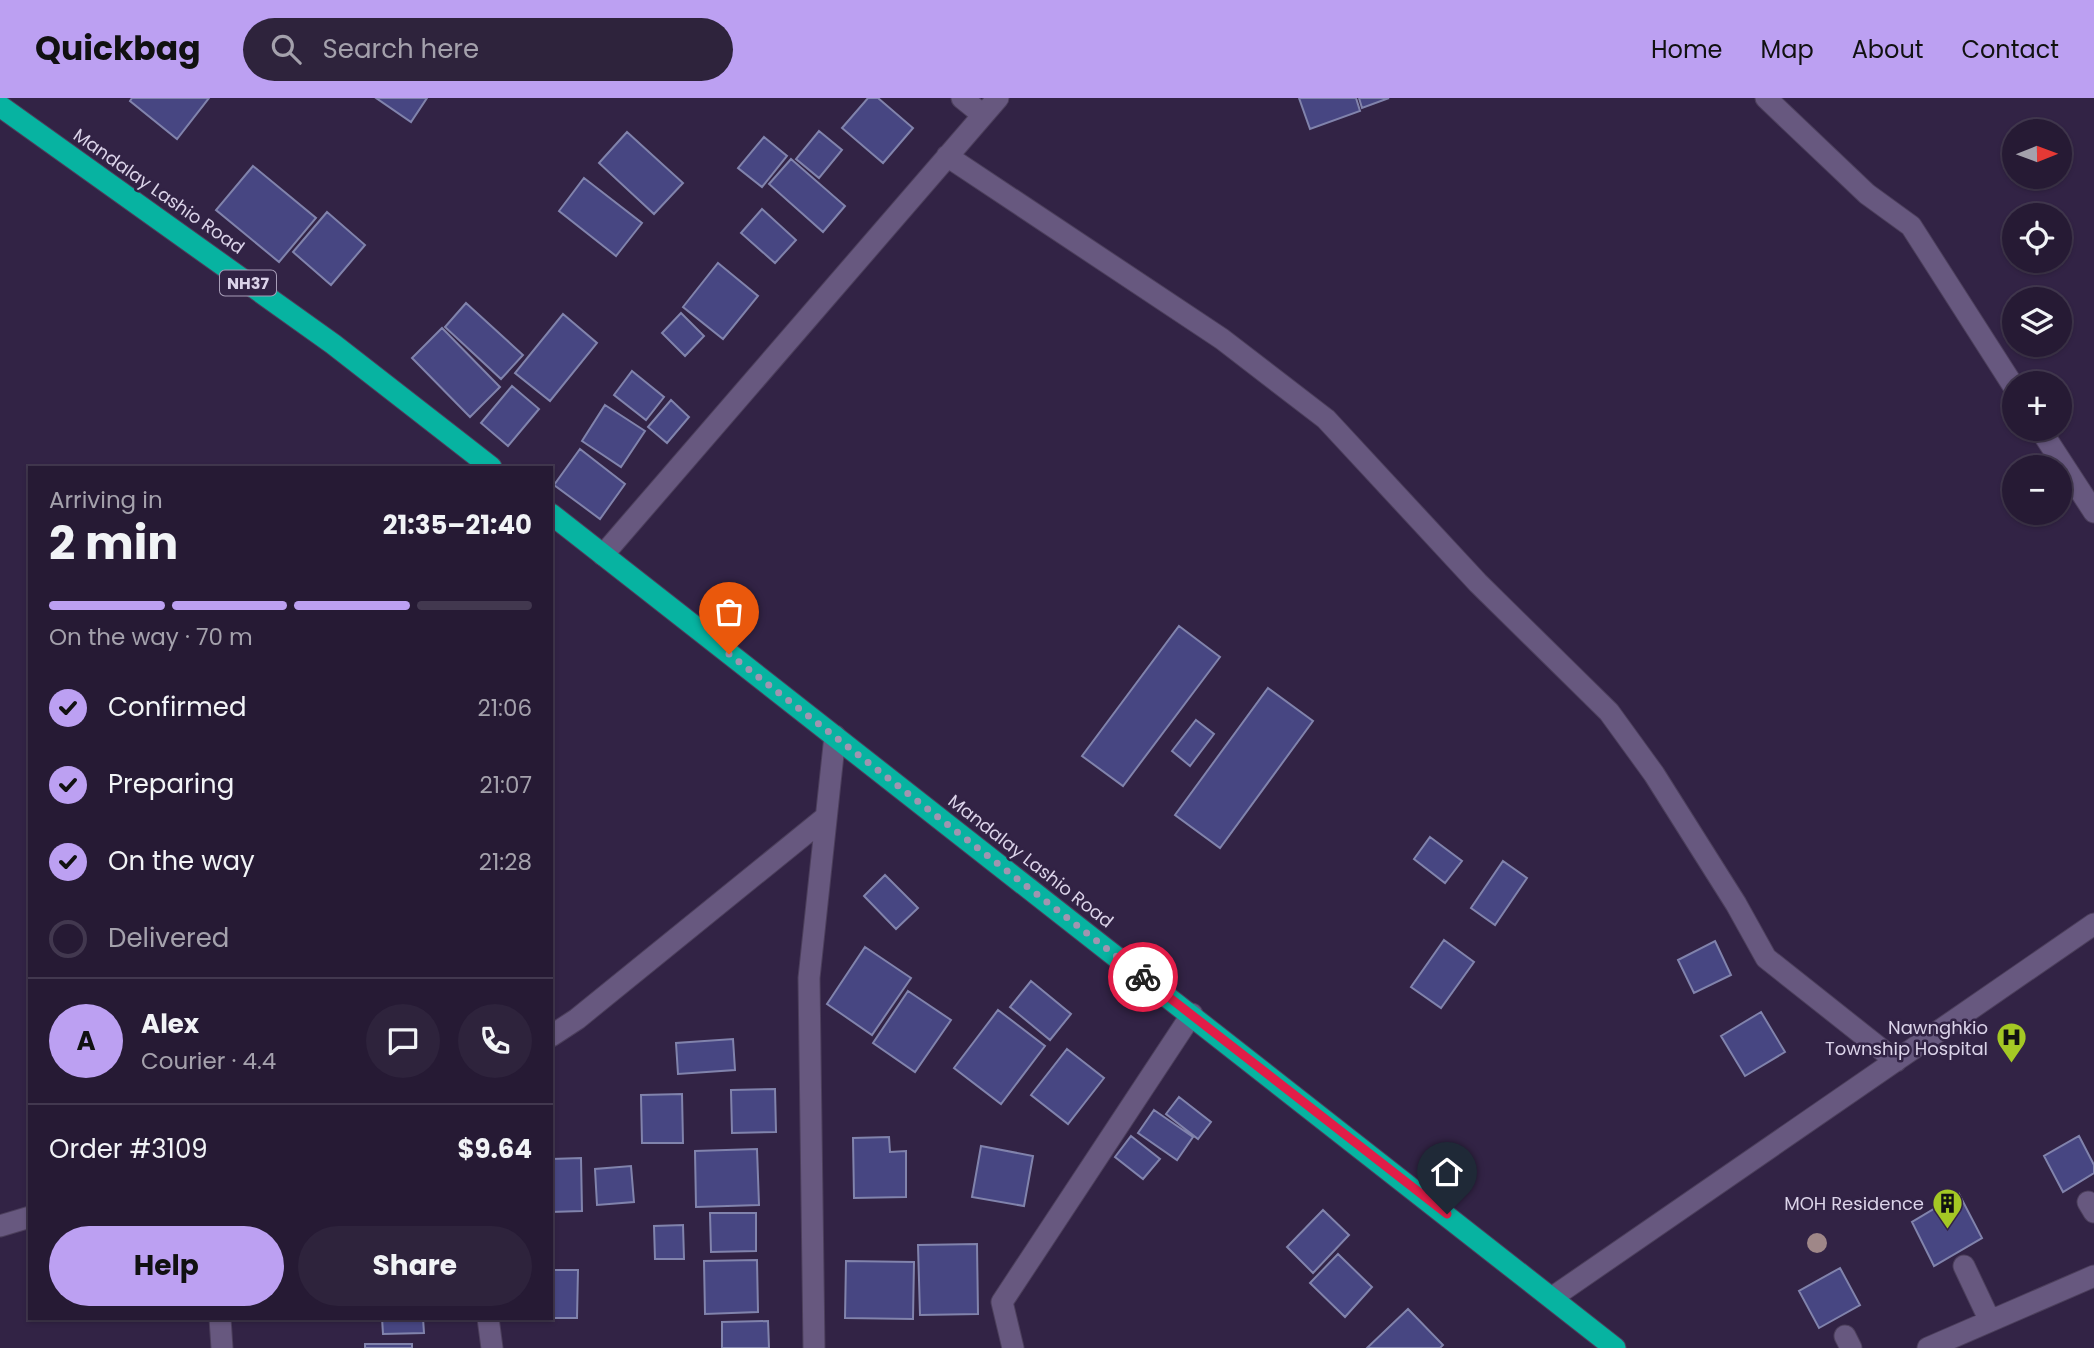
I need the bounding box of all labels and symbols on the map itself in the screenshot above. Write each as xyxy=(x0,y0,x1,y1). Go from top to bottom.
north arrow xyxy=(2002,119,2072,189)
street label: Mandalay Lashio Road xyxy=(68,122,250,260)
road number: NH37 xyxy=(220,270,276,295)
pin xyxy=(699,582,759,654)
street label: Mandalay Lashio Road xyxy=(943,789,1119,933)
courier xyxy=(1108,942,1178,1012)
place label: Nawnghkio Township Hospital xyxy=(1825,1015,1988,1061)
hospital icon: Nawnghkio Township Hospital xyxy=(1994,1020,2028,1064)
pin xyxy=(1417,1142,1477,1214)
building icon: MOH Residence xyxy=(1930,1186,1964,1230)
place label: MOH Residence xyxy=(1784,1191,1924,1216)

